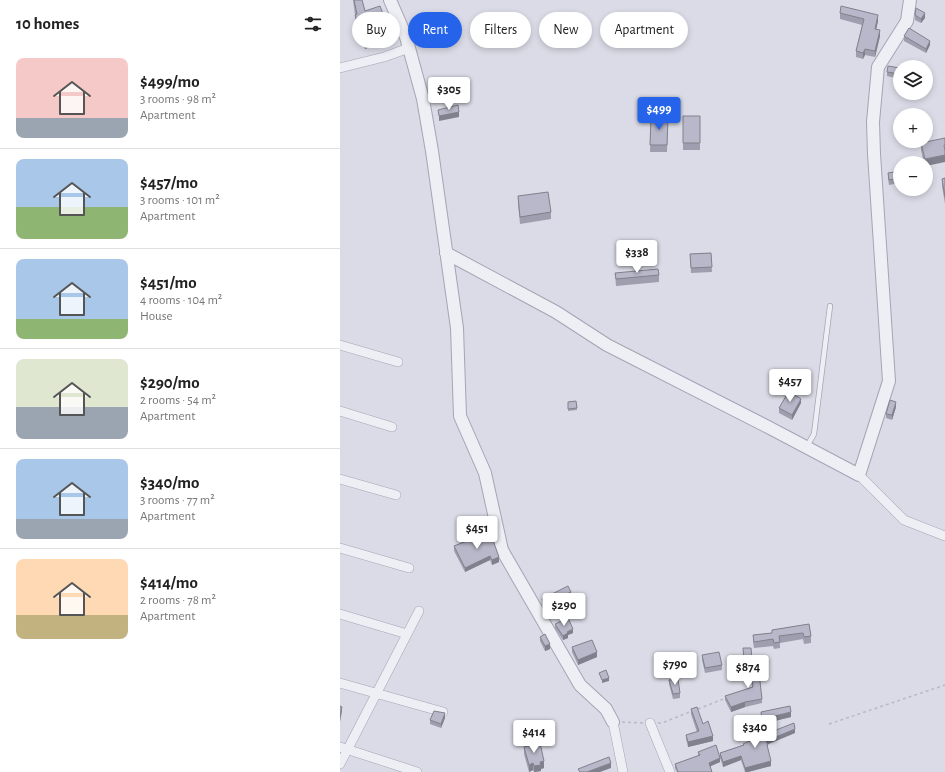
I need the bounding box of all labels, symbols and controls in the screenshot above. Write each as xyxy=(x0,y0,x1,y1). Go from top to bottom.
chip: Buy xyxy=(352,12,400,48)
chip: Rent xyxy=(408,12,462,48)
chip: Filters xyxy=(470,12,531,48)
chip: New xyxy=(539,12,592,48)
chip: Apartment xyxy=(600,12,688,48)
icon: filters xyxy=(302,13,324,35)
text: 10 homes xyxy=(16,15,79,32)
map controls xyxy=(893,60,933,196)
button: layers xyxy=(893,60,933,100)
text: $499/mo xyxy=(140,73,200,90)
icon: home xyxy=(48,74,96,122)
pin: $305 xyxy=(425,77,473,111)
text: $305 xyxy=(437,83,461,96)
text: 3 rooms · 98 m² xyxy=(140,93,216,106)
pin: $499 xyxy=(635,97,683,131)
text: $499 xyxy=(647,103,671,116)
button: + xyxy=(893,108,933,148)
text: Apartment xyxy=(140,109,195,122)
button: − xyxy=(893,156,933,196)
text: $457/mo xyxy=(140,174,198,191)
icon: home xyxy=(48,175,96,223)
text: 3 rooms · 101 m² xyxy=(140,194,220,207)
text: Apartment xyxy=(140,210,195,223)
pin: $338 xyxy=(613,240,661,274)
text: $338 xyxy=(625,246,649,259)
text: $451/mo xyxy=(140,274,197,291)
icon: home xyxy=(48,275,96,323)
text: 4 rooms · 104 m² xyxy=(140,294,222,307)
text: House xyxy=(140,310,172,323)
pin: $457 xyxy=(766,369,814,403)
text: $290/mo xyxy=(140,374,200,391)
icon: home xyxy=(48,375,96,423)
text: $457 xyxy=(778,375,802,388)
text: 2 rooms · 54 m² xyxy=(140,394,216,407)
text: Apartment xyxy=(140,410,195,423)
text: $340/mo xyxy=(140,474,199,491)
icon: home xyxy=(48,475,96,523)
text: 3 rooms · 77 m² xyxy=(140,494,215,507)
text: Apartment xyxy=(140,510,195,523)
pin: $451 xyxy=(453,516,501,550)
text: $451 xyxy=(466,522,488,535)
text: $414/mo xyxy=(140,574,198,591)
icon: home xyxy=(48,575,96,623)
pin: $290 xyxy=(540,593,588,627)
text: 2 rooms · 78 m² xyxy=(140,594,216,607)
text: $290 xyxy=(551,599,577,612)
text: Apartment xyxy=(140,610,195,623)
pin: $790 xyxy=(651,652,699,686)
pin: $874 xyxy=(724,655,772,689)
text: $790 xyxy=(663,658,687,671)
text: $874 xyxy=(736,661,760,674)
pin: $340 xyxy=(731,715,779,749)
pin: $414 xyxy=(510,720,558,754)
text: $340 xyxy=(743,721,767,734)
text: $414 xyxy=(522,726,546,739)

